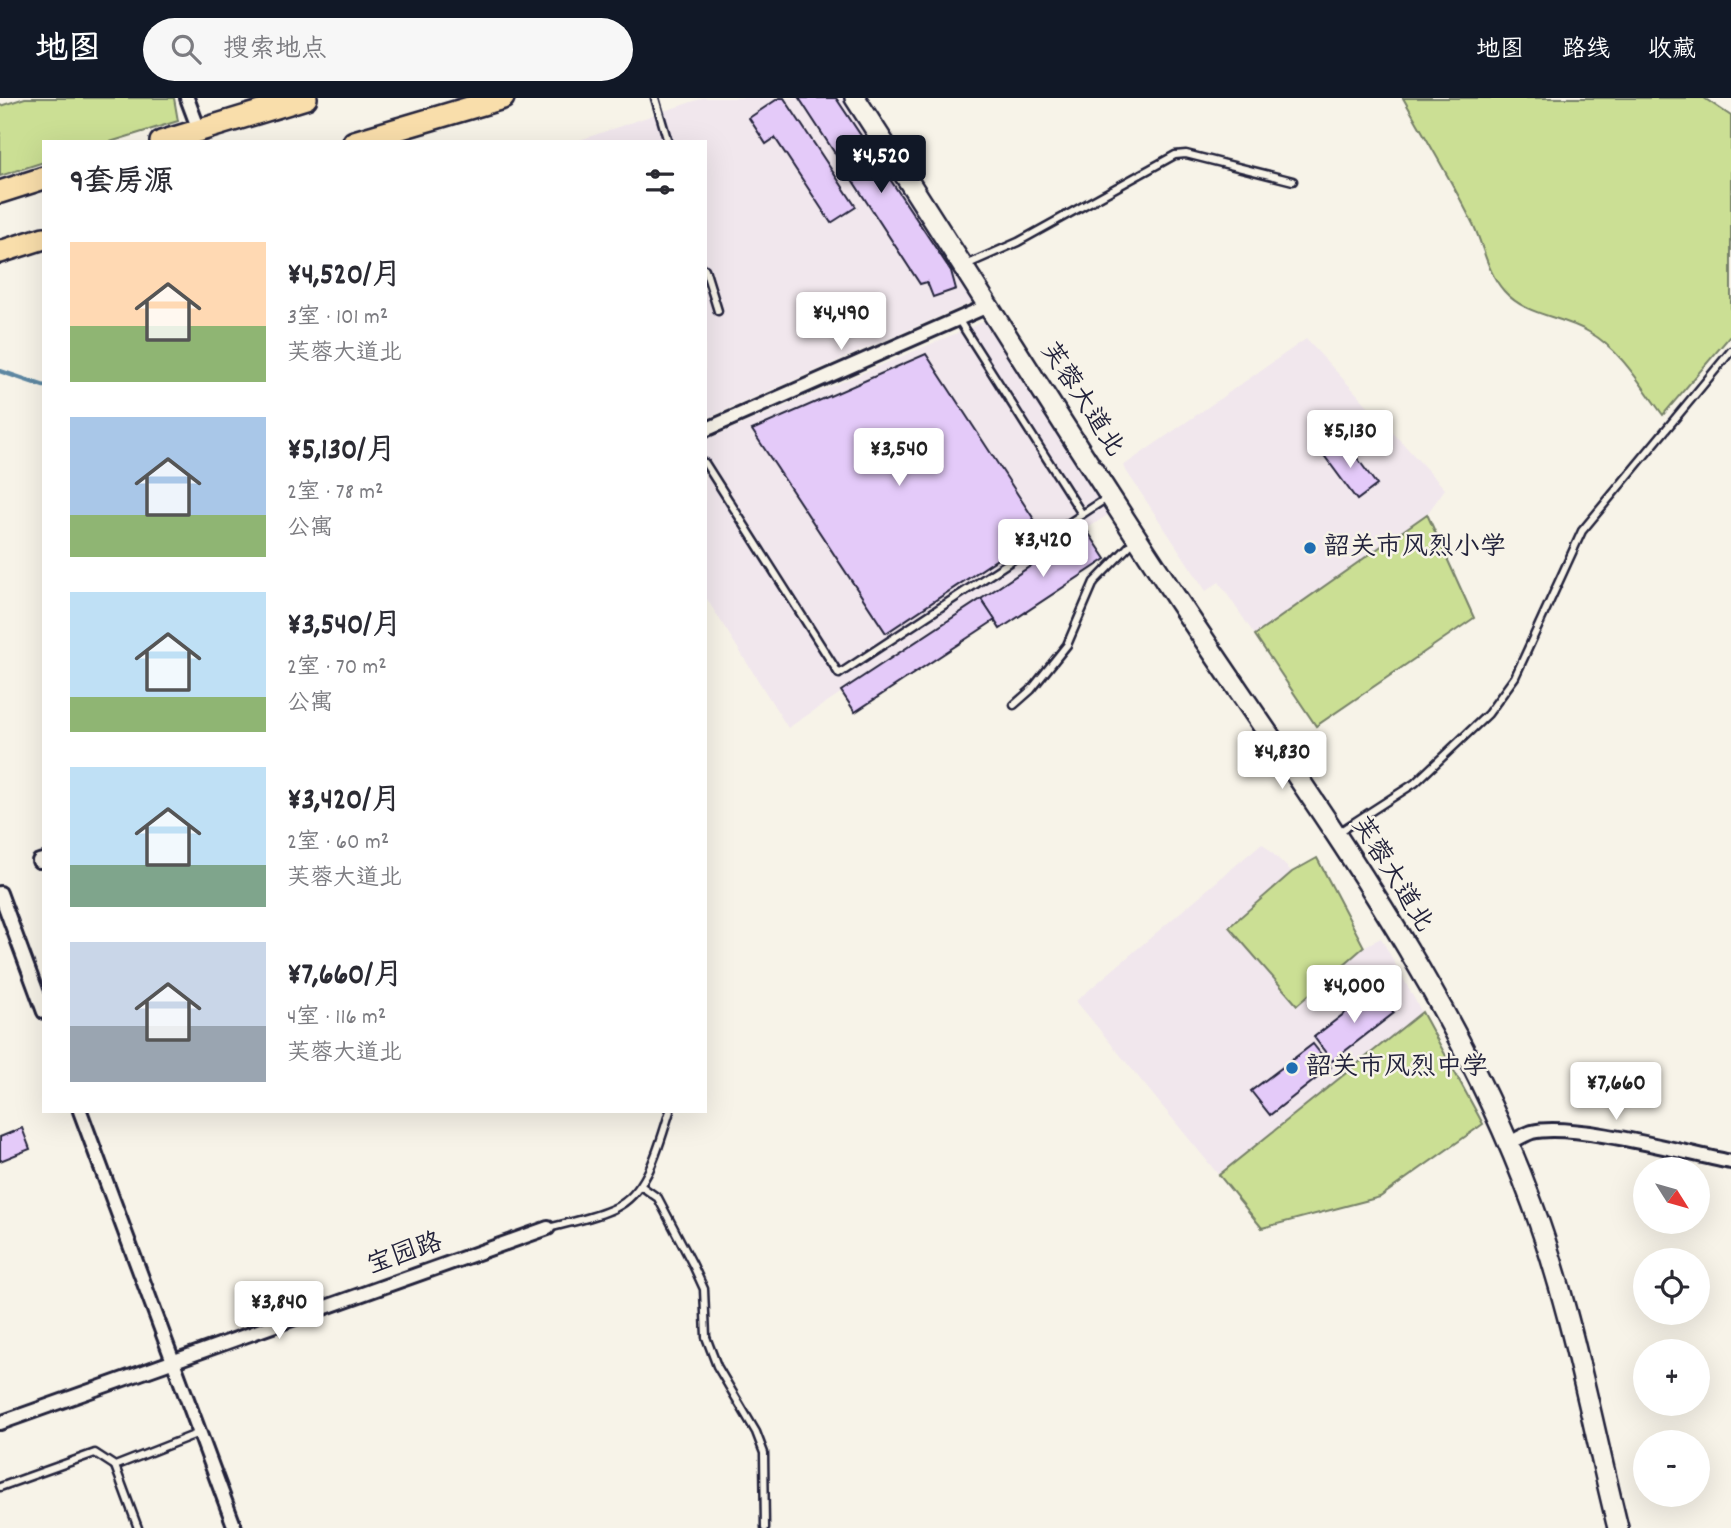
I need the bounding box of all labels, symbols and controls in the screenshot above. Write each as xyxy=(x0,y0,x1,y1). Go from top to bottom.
search box xyxy=(143,18,633,81)
text: 地图 xyxy=(35,28,101,75)
icon: search xyxy=(167,30,205,68)
text: 搜索地点 xyxy=(223,32,327,69)
text: 地图 xyxy=(1476,34,1524,68)
text: 路线 xyxy=(1562,34,1610,68)
text: 收藏 xyxy=(1648,34,1696,68)
pin: ¥4,520 xyxy=(824,136,938,195)
text: ¥4,520 xyxy=(852,141,910,174)
text: 9套房源 xyxy=(70,163,174,206)
icon: filters xyxy=(641,163,679,201)
text: ¥4,520/月 xyxy=(287,256,402,299)
icon: home xyxy=(126,270,210,354)
pin: ¥4,490 xyxy=(784,292,898,352)
text: ¥4,490 xyxy=(812,298,870,331)
text: 3室 · 101 m² xyxy=(287,302,388,335)
street label: 芙蓉大道北 xyxy=(1030,335,1132,465)
text: 芙蓉大道北 xyxy=(287,338,402,371)
pin: ¥5,130 xyxy=(1293,410,1407,470)
text: ¥5,130 xyxy=(1323,416,1377,449)
pin: ¥3,540 xyxy=(842,428,956,488)
text: ¥5,130/月 xyxy=(287,431,396,474)
text: ¥3,540 xyxy=(870,434,928,467)
icon: home xyxy=(126,445,210,529)
text: 2室 · 78 m² xyxy=(287,477,383,510)
text: 公寓 xyxy=(287,513,333,546)
pin: ¥3,420 xyxy=(986,519,1100,579)
text: ¥3,420 xyxy=(1014,525,1072,558)
place label: 韶关市风烈小学 xyxy=(1324,530,1506,567)
marker: 韶关市风烈小学 xyxy=(1302,540,1318,556)
text: ¥3,540/月 xyxy=(287,606,402,649)
icon: home xyxy=(126,620,210,704)
text: 2室 · 70 m² xyxy=(287,652,387,685)
text: 公寓 xyxy=(287,688,333,721)
pin: ¥4,830 xyxy=(1225,732,1339,791)
text: ¥4,830 xyxy=(1253,737,1311,770)
text: ¥3,420/月 xyxy=(287,781,401,824)
icon: home xyxy=(126,795,210,879)
street label: 芙蓉大道北 xyxy=(1341,810,1441,940)
text: 2室 · 60 m² xyxy=(287,827,389,860)
text: 芙蓉大道北 xyxy=(287,863,402,896)
text: ¥7,660/月 xyxy=(287,956,403,999)
pin: ¥4,000 xyxy=(1297,965,1411,1025)
icon: home xyxy=(126,970,210,1054)
text: ¥4,000 xyxy=(1323,971,1385,1004)
text: 4室 · 116 m² xyxy=(287,1002,386,1035)
text: 芙蓉大道北 xyxy=(287,1038,402,1071)
place label: 韶关市风烈中学 xyxy=(1306,1050,1488,1087)
marker: 韶关市风烈中学 xyxy=(1284,1060,1300,1076)
pin: ¥7,660 xyxy=(1559,1062,1673,1122)
text: ¥7,660 xyxy=(1586,1068,1646,1101)
north arrow xyxy=(1633,1157,1710,1234)
map controls xyxy=(1633,1157,1710,1507)
street label: 宝园路 xyxy=(362,1225,448,1285)
button: locate xyxy=(1633,1248,1710,1325)
pin: ¥3,840 xyxy=(222,1282,336,1341)
text: ¥3,840 xyxy=(250,1287,308,1320)
button: + xyxy=(1633,1339,1710,1416)
button: − xyxy=(1633,1430,1710,1507)

